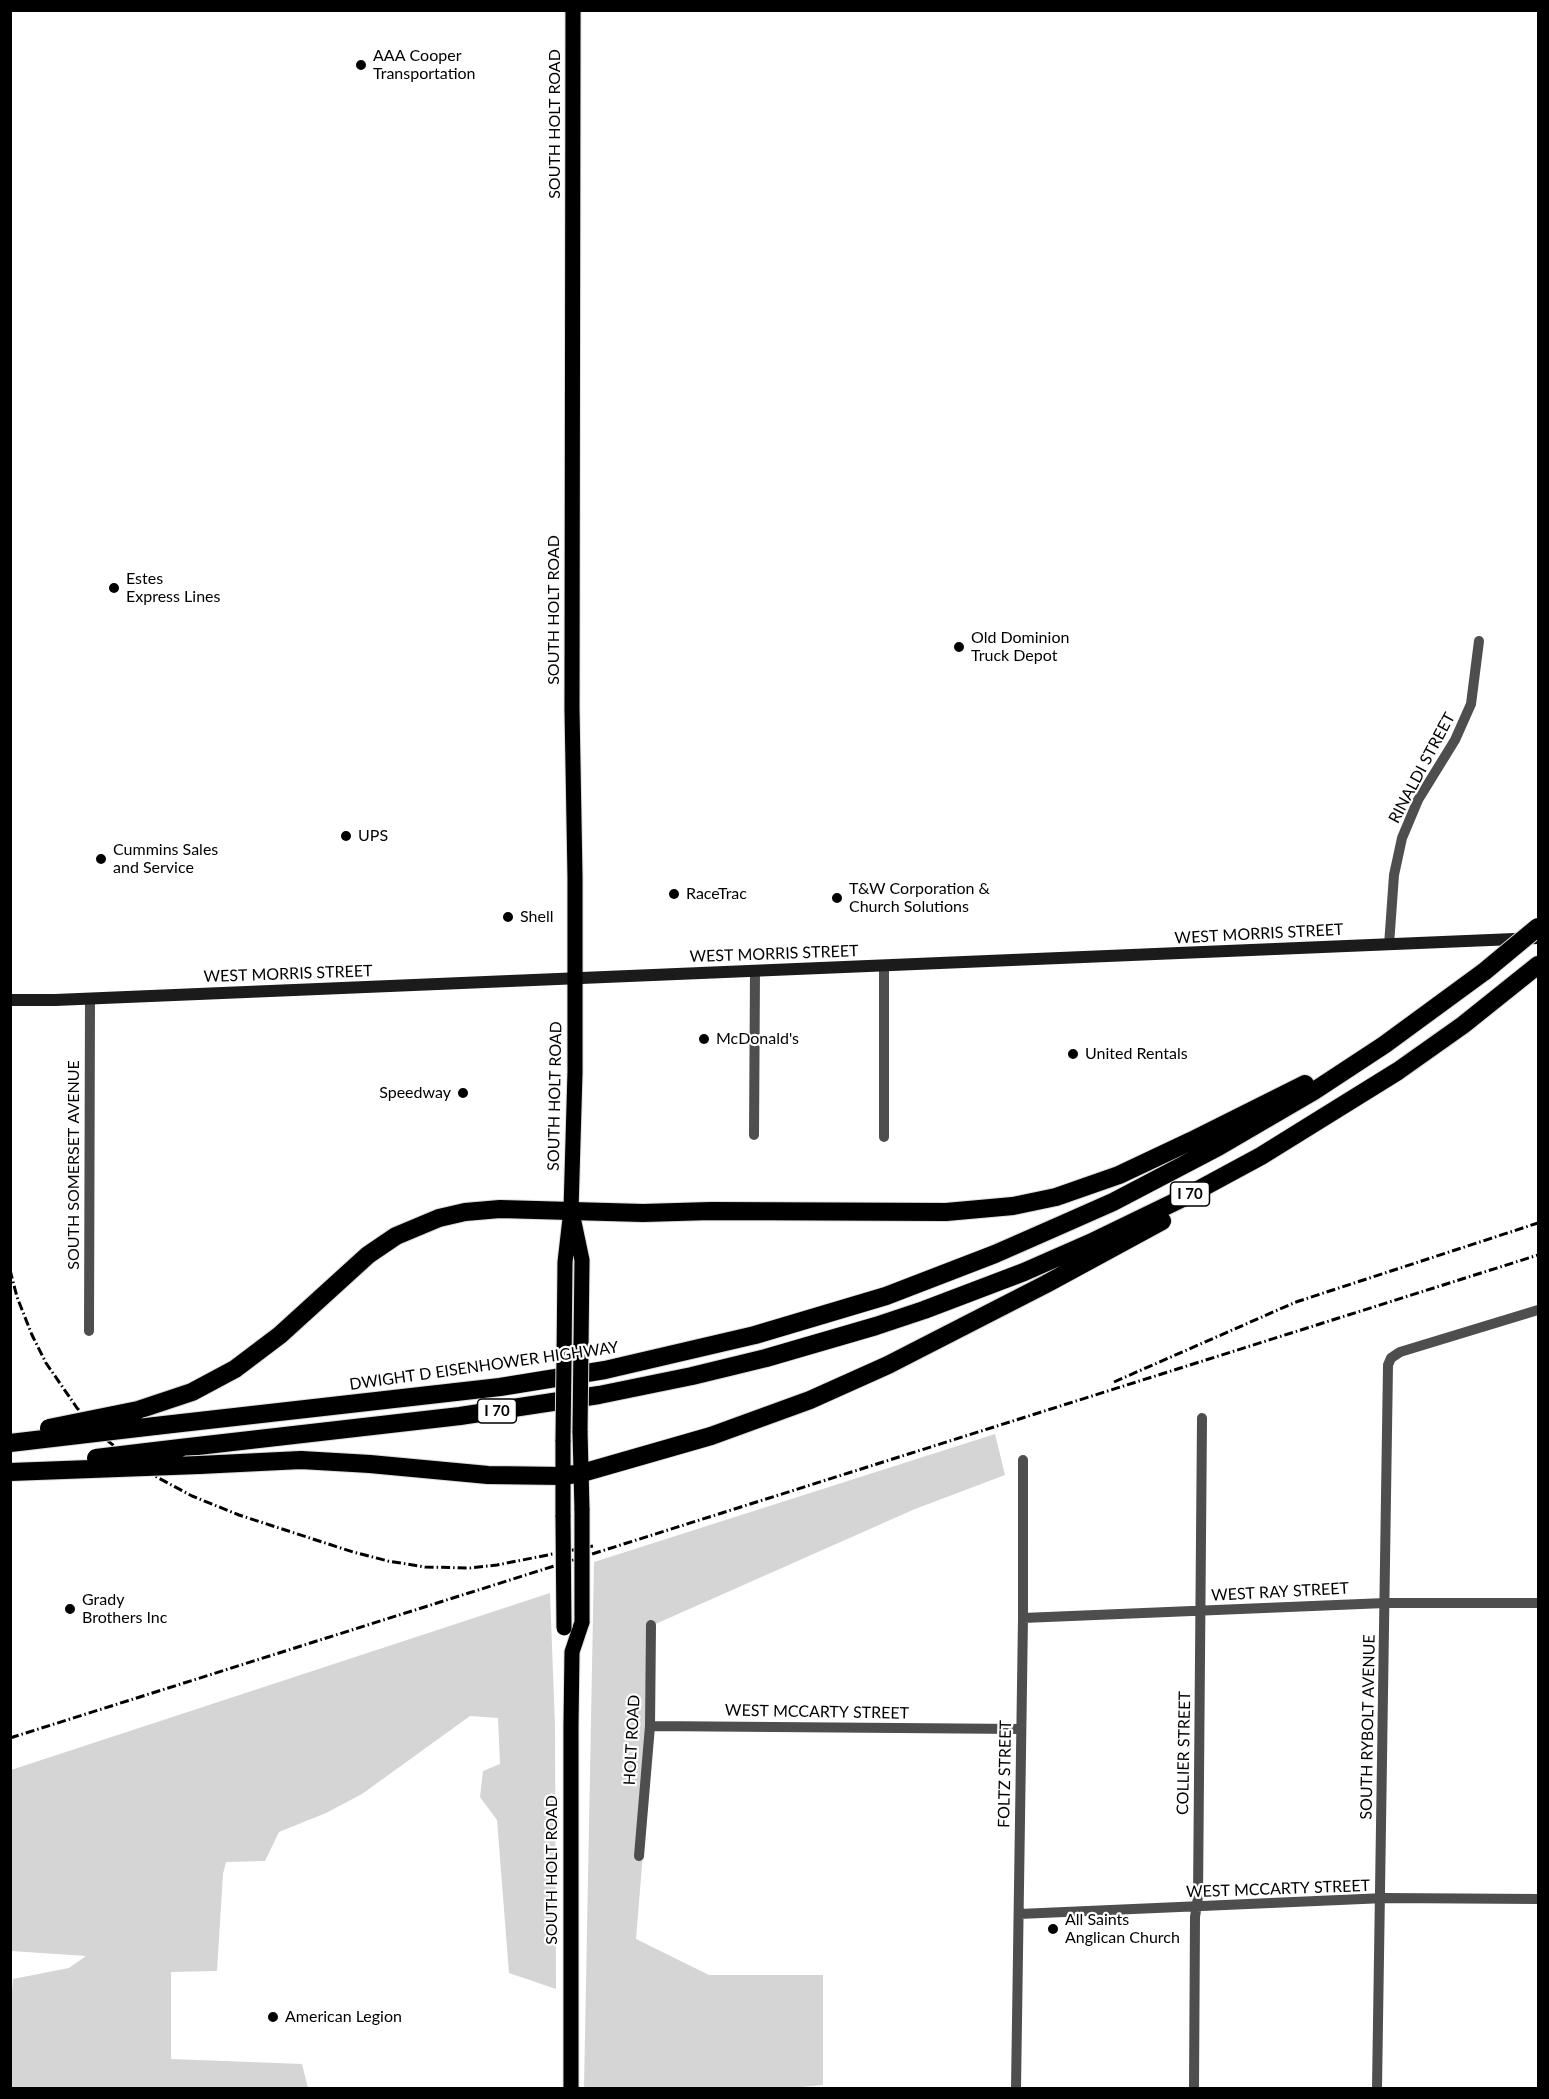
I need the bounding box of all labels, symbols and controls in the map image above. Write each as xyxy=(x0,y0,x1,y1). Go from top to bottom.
place label: AAA Cooper Transportation xyxy=(373,46,475,84)
street label: SOUTH HOLT ROAD xyxy=(545,49,565,199)
marker: AAA Cooper Transportation xyxy=(354,58,368,72)
street label: SOUTH HOLT ROAD xyxy=(544,535,564,685)
place label: Estes Express Lines xyxy=(126,569,220,607)
marker: Estes Express Lines xyxy=(107,581,121,595)
place label: Old Dominion Truck Depot xyxy=(971,628,1069,666)
marker: Old Dominion Truck Depot xyxy=(952,640,966,654)
street label: RINALDI STREET xyxy=(1385,709,1459,827)
place label: UPS xyxy=(358,826,388,846)
marker: UPS xyxy=(339,829,353,843)
place label: Cummins Sales and Service xyxy=(113,840,218,878)
marker: Cummins Sales and Service xyxy=(94,852,108,866)
place label: T&W Corporation & Church Solutions xyxy=(849,879,990,917)
place label: RaceTrac xyxy=(686,884,747,904)
marker: RaceTrac xyxy=(667,887,681,901)
marker: T&W Corporation & Church Solutions xyxy=(830,891,844,905)
place label: Shell xyxy=(520,907,553,927)
marker: Shell xyxy=(501,910,515,924)
street label: WEST MORRIS STREET xyxy=(1174,920,1344,948)
street label: WEST MORRIS STREET xyxy=(689,941,859,967)
street label: WEST MORRIS STREET xyxy=(203,961,373,987)
street label: SOUTH HOLT ROAD xyxy=(544,1021,566,1171)
place label: McDonald's xyxy=(716,1029,799,1049)
marker: McDonald's xyxy=(697,1032,711,1046)
place label: United Rentals xyxy=(1085,1044,1188,1064)
marker: United Rentals xyxy=(1066,1047,1080,1061)
street label: SOUTH SOMERSET AVENUE xyxy=(64,1060,84,1270)
place label: Speedway xyxy=(379,1083,451,1103)
marker: Speedway xyxy=(456,1086,470,1100)
road number: I 70 xyxy=(1170,1182,1210,1206)
street label: DWIGHT D EISENHOWER HIGHWAY xyxy=(348,1338,620,1394)
road number: I 70 xyxy=(478,1399,516,1423)
street label: WEST RAY STREET xyxy=(1211,1579,1349,1605)
place label: Grady Brothers Inc xyxy=(82,1590,167,1628)
marker: Grady Brothers Inc xyxy=(63,1602,77,1616)
street label: SOUTH RYBOLT AVENUE xyxy=(1357,1634,1379,1820)
street label: COLLIER STREET xyxy=(1173,1691,1195,1815)
street label: HOLT ROAD xyxy=(620,1694,644,1786)
street label: WEST MCCARTY STREET xyxy=(725,1701,909,1723)
street label: FOLTZ STREET xyxy=(994,1720,1016,1828)
street label: SOUTH HOLT ROAD xyxy=(542,1795,562,1945)
street label: WEST MCCARTY STREET xyxy=(1186,1876,1370,1902)
place label: All Saints Anglican Church xyxy=(1065,1910,1180,1948)
marker: All Saints Anglican Church xyxy=(1046,1922,1060,1936)
place label: American Legion xyxy=(285,2007,402,2027)
marker: American Legion xyxy=(266,2010,280,2024)

